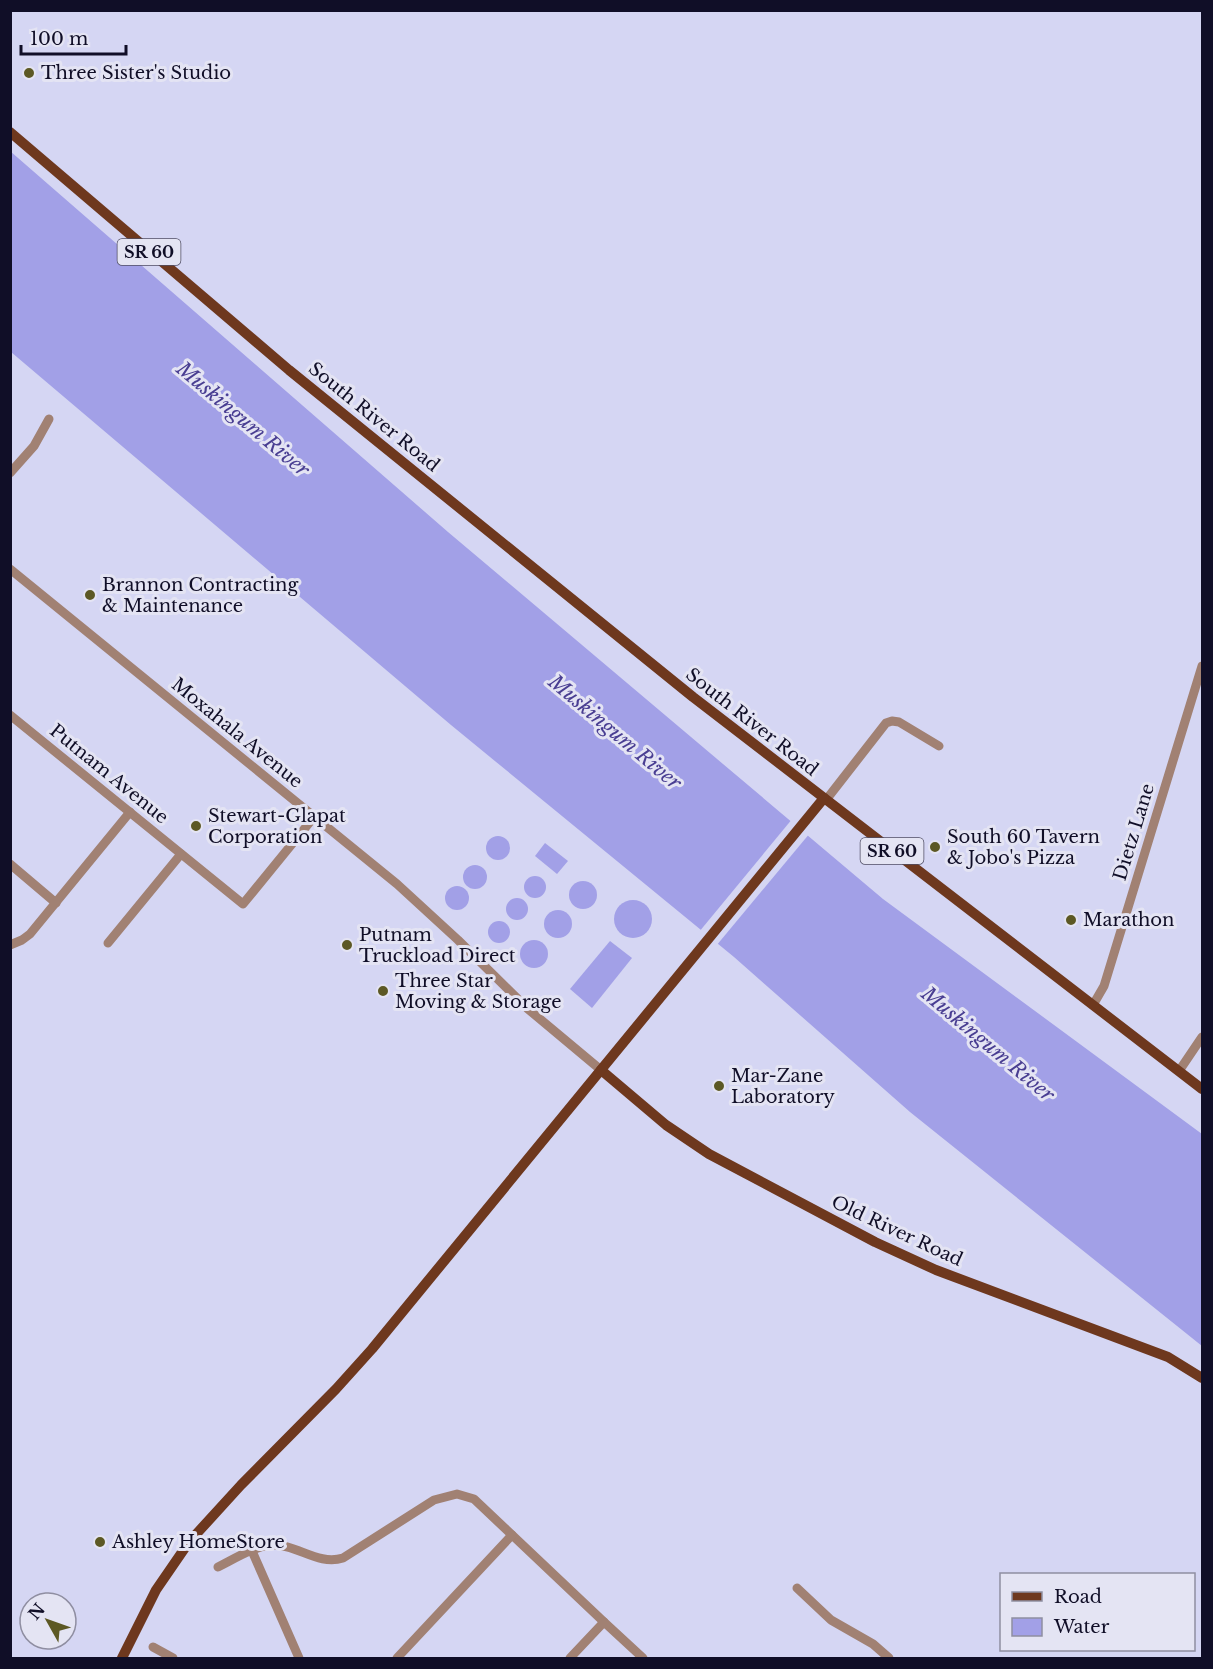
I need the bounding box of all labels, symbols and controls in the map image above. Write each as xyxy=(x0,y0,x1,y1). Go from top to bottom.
scale bar xyxy=(21,18,126,56)
text: 100 m xyxy=(30,28,88,50)
place label: Three Sister's Studio xyxy=(41,62,231,84)
marker: Three Sister's Studio xyxy=(22,66,36,80)
road number: SR 60 xyxy=(118,239,180,265)
water label: Muskingum River xyxy=(171,356,315,482)
street label: South River Road xyxy=(304,357,444,477)
place label: Brannon Contracting & Maintenance xyxy=(102,574,298,617)
marker: Brannon Contracting & Maintenance xyxy=(83,588,97,602)
street label: South River Road xyxy=(681,663,823,781)
water label: Muskingum River xyxy=(543,669,687,795)
street label: Moxahala Avenue xyxy=(167,673,307,793)
street label: Putnam Avenue xyxy=(45,720,173,828)
street label: Dietz Lane xyxy=(1109,781,1159,883)
place label: Stewart-Glapat Corporation xyxy=(208,805,346,848)
marker: Stewart-Glapat Corporation xyxy=(189,819,203,833)
place label: South 60 Tavern & Jobo's Pizza xyxy=(947,826,1100,869)
road number: SR 60 xyxy=(860,838,924,864)
marker: South 60 Tavern & Jobo's Pizza xyxy=(928,840,942,854)
place label: Marathon xyxy=(1083,909,1175,931)
marker: Marathon xyxy=(1064,913,1078,927)
place label: Putnam Truckload Direct xyxy=(359,924,516,967)
marker: Putnam Truckload Direct xyxy=(340,938,354,952)
place label: Three Star Moving & Storage xyxy=(395,970,561,1013)
water label: Muskingum River xyxy=(916,981,1060,1107)
marker: Three Star Moving & Storage xyxy=(376,984,390,998)
place label: Mar-Zane Laboratory xyxy=(731,1065,835,1108)
marker: Mar-Zane Laboratory xyxy=(712,1079,726,1093)
street label: Old River Road xyxy=(828,1191,966,1271)
place label: Ashley HomeStore xyxy=(111,1531,285,1553)
marker: Ashley HomeStore xyxy=(93,1535,107,1549)
legend xyxy=(1000,1573,1195,1651)
text: Road xyxy=(1054,1586,1102,1608)
north arrow xyxy=(18,1591,78,1651)
text: N xyxy=(24,1599,49,1624)
text: Water xyxy=(1053,1616,1110,1638)

